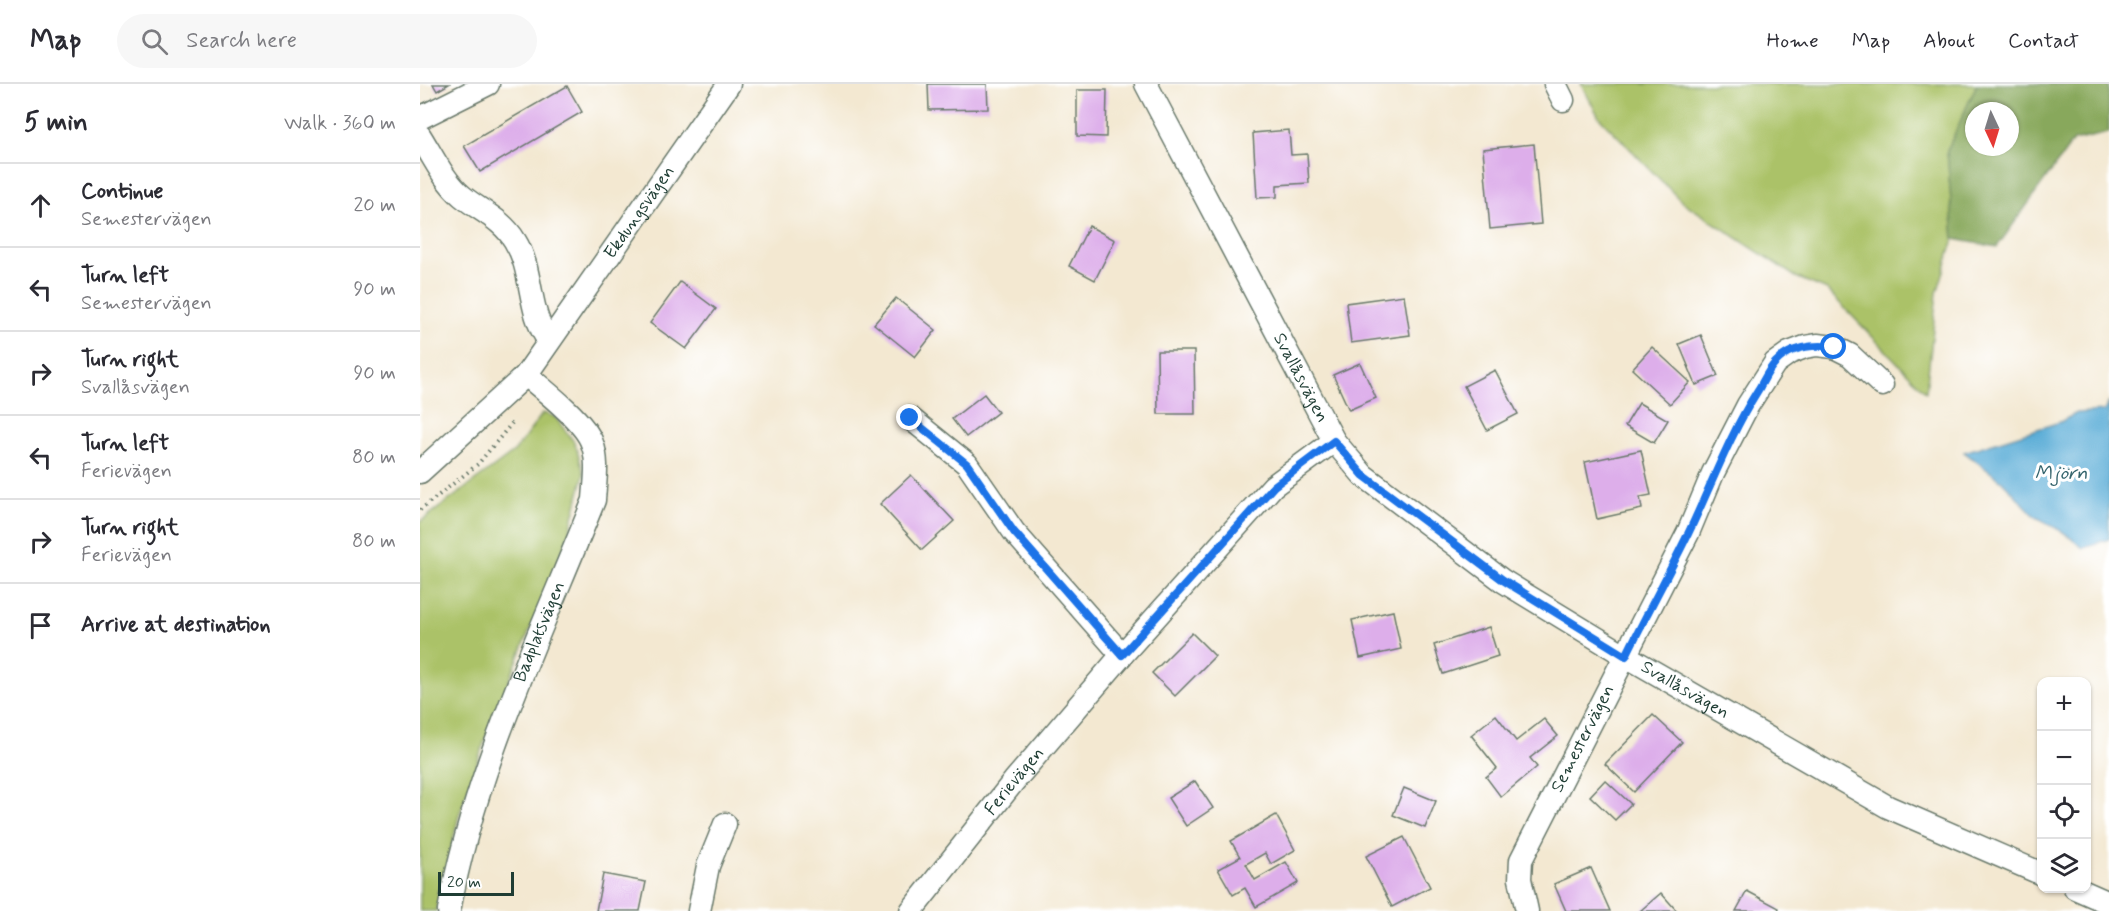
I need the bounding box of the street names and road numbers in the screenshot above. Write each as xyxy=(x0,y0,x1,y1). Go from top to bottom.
street label: Ekdungsvägen xyxy=(598,161,680,264)
street label: Svallåsvägen xyxy=(1267,329,1334,427)
street label: Badplatsvägen xyxy=(508,578,571,686)
street label: Svallåsvägen xyxy=(1637,655,1734,725)
street label: Semestervägen xyxy=(1545,681,1620,797)
street label: Ferievägen xyxy=(979,742,1050,820)

